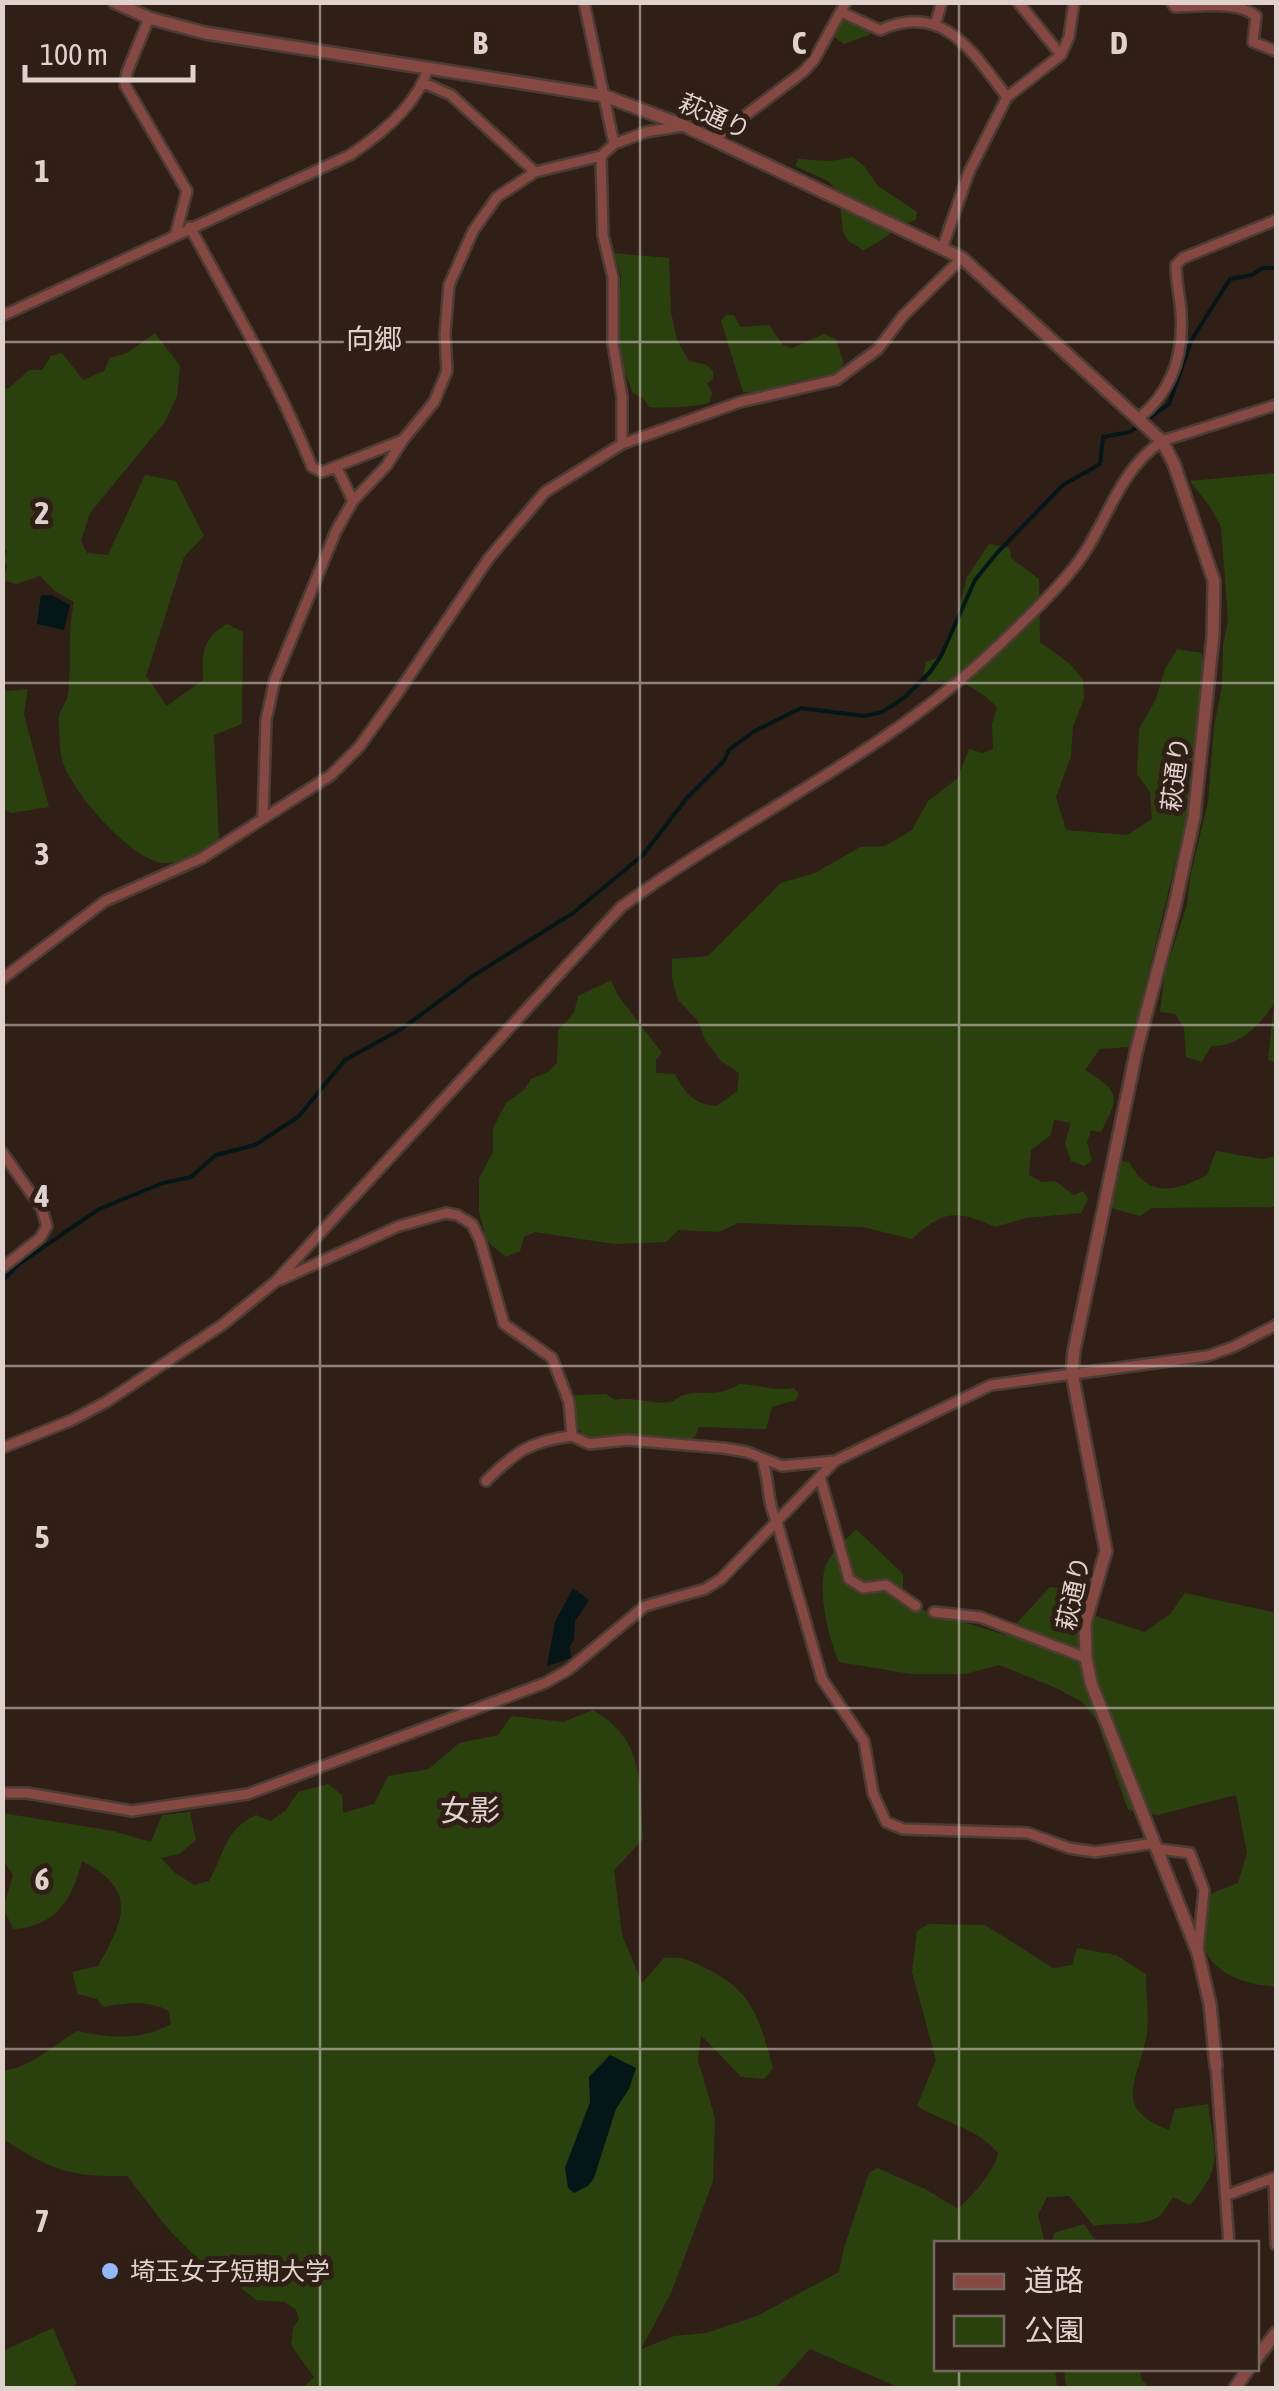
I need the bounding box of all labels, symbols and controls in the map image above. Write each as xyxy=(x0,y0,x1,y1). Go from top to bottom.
scale bar xyxy=(25,20,192,82)
text: B xyxy=(472,24,488,61)
text: C xyxy=(792,24,807,61)
text: D xyxy=(1110,24,1128,61)
text: 100 m xyxy=(40,37,108,71)
street label: 萩通り xyxy=(675,88,755,144)
text: 1 xyxy=(34,152,50,189)
district label: 向郷 xyxy=(346,323,402,355)
text: 2 xyxy=(34,494,50,531)
street label: 萩通り xyxy=(1157,735,1193,813)
text: 3 xyxy=(34,835,50,872)
text: 4 xyxy=(33,1177,50,1214)
text: 5 xyxy=(34,1518,50,1555)
street label: 萩通り xyxy=(1052,1553,1094,1633)
district label: 女影 xyxy=(440,1793,500,1827)
text: 6 xyxy=(34,1860,50,1897)
text: 7 xyxy=(34,2202,50,2239)
legend xyxy=(934,2241,1259,2371)
place label: 埼玉女子短期大学 xyxy=(130,2257,330,2285)
marker: 埼玉女子短期大学 xyxy=(99,2260,121,2282)
text: 道路 xyxy=(1024,2263,1084,2297)
text: 公園 xyxy=(1024,2313,1084,2347)

